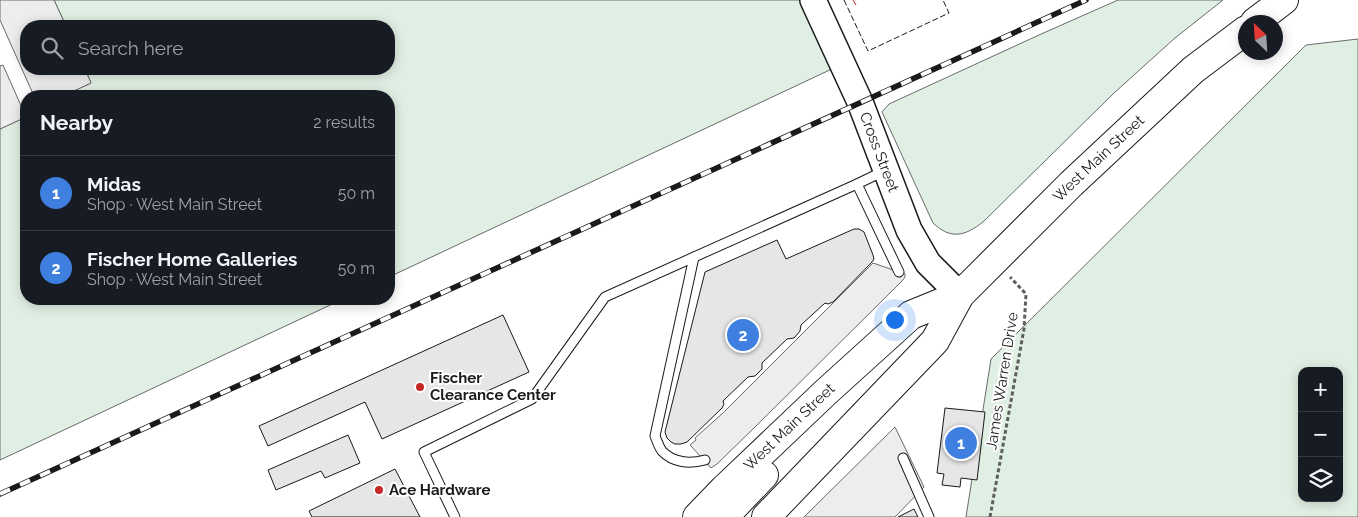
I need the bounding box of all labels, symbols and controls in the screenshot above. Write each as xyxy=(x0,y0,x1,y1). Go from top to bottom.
north arrow xyxy=(1238,15,1283,60)
search box xyxy=(20,20,395,75)
icon: search xyxy=(38,34,66,62)
text: Search here xyxy=(78,37,184,59)
text: Nearby xyxy=(40,110,113,135)
street label: Cross Street xyxy=(856,110,903,195)
street label: West Main Street xyxy=(1049,111,1148,206)
text: 2 results xyxy=(313,113,375,132)
text: Midas xyxy=(87,173,141,195)
text: 1 xyxy=(52,184,60,203)
text: 50 m xyxy=(338,184,375,203)
text: Shop · West Main Street xyxy=(87,195,262,214)
text: Fischer Home Galleries xyxy=(87,248,297,270)
text: 2 xyxy=(51,259,61,278)
text: 50 m xyxy=(338,259,375,278)
text: Shop · West Main Street xyxy=(87,270,262,289)
your location xyxy=(882,307,908,333)
street label: James Warren Drive xyxy=(982,311,1022,451)
pin: 2 xyxy=(727,316,759,354)
map controls xyxy=(1298,367,1343,502)
button: + xyxy=(1298,367,1343,412)
place label: Fischer Clearance Center xyxy=(430,369,556,404)
street label: West Main Street xyxy=(740,380,838,474)
marker: Fischer Clearance Center xyxy=(414,381,426,393)
button: − xyxy=(1298,412,1343,457)
pin: 1 xyxy=(945,424,977,462)
button: layers xyxy=(1298,457,1343,502)
place label: Ace Hardware xyxy=(389,481,491,499)
marker: Ace Hardware xyxy=(373,484,385,496)

